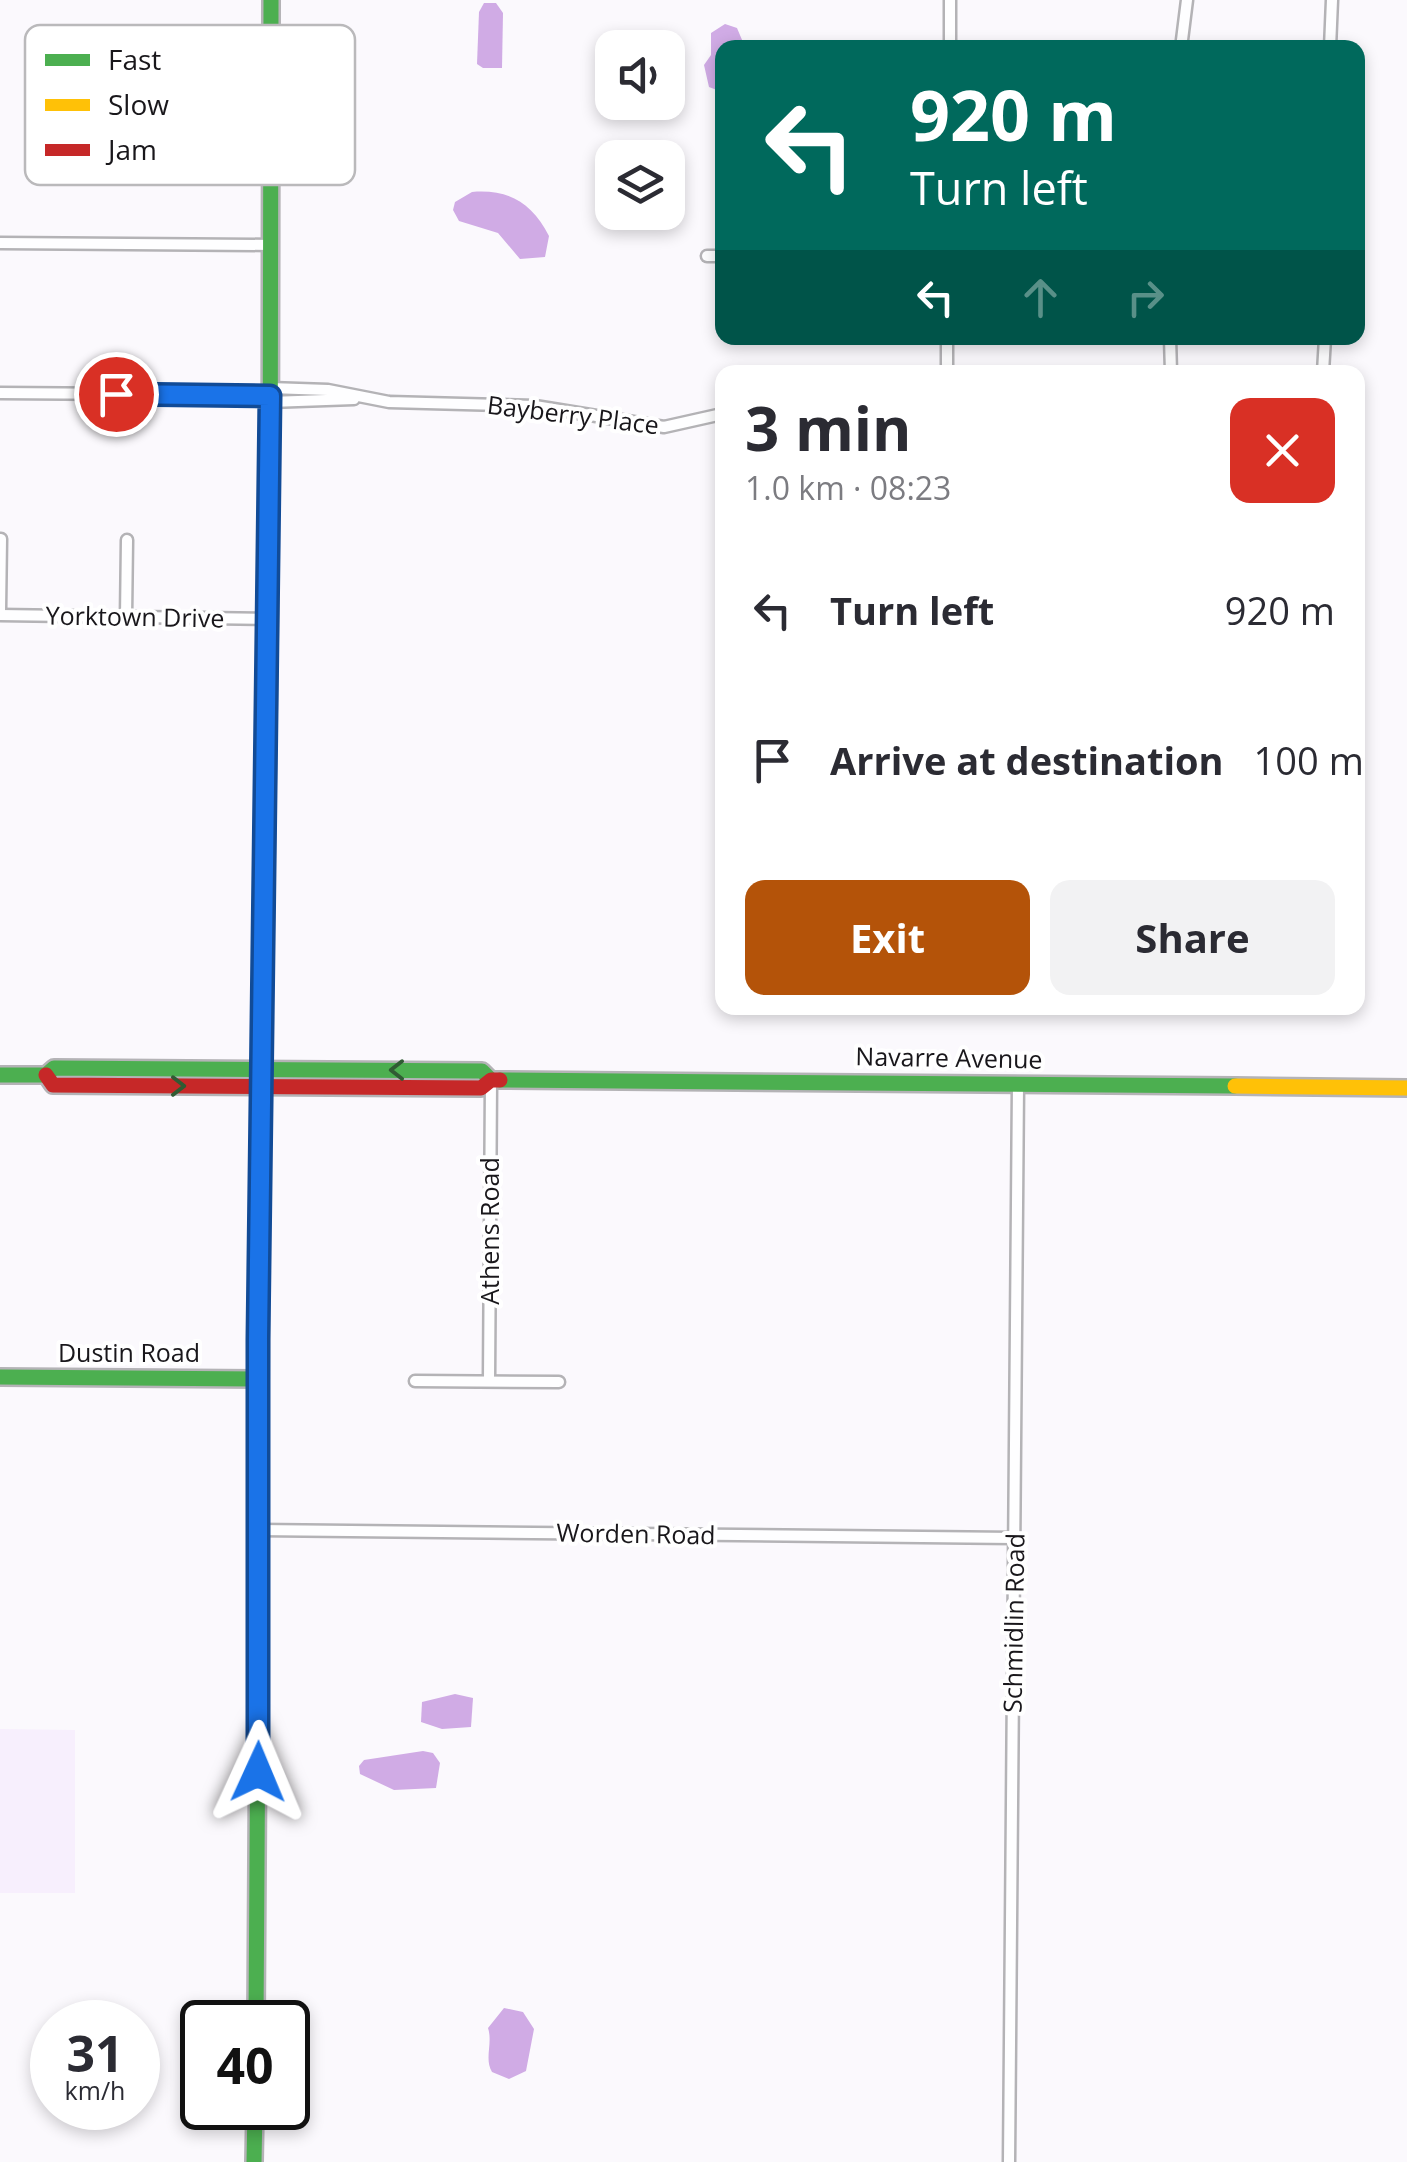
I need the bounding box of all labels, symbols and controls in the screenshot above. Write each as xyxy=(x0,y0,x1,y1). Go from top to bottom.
legend xyxy=(25,25,355,185)
map controls xyxy=(595,30,685,230)
button: sound xyxy=(595,30,685,120)
text: Fast xyxy=(108,40,161,78)
text: 920 m xyxy=(910,66,1117,162)
icon: left xyxy=(745,80,875,210)
text: Slow xyxy=(108,85,169,123)
text: Jam xyxy=(105,130,157,168)
button: layers xyxy=(595,140,685,230)
text: Turn left xyxy=(910,157,1088,218)
icon: left xyxy=(908,270,963,325)
icon: ahead xyxy=(1013,270,1068,325)
icon: right xyxy=(1118,270,1173,325)
pin xyxy=(74,352,159,437)
icon: arrive xyxy=(89,367,144,422)
street label: Bayberry Place xyxy=(485,387,661,441)
text: 3 min xyxy=(745,387,912,469)
button: close xyxy=(1230,398,1335,503)
text: 1.0 km · 08:23 xyxy=(745,466,951,509)
icon: left xyxy=(745,583,800,638)
text: Turn left xyxy=(830,584,994,636)
text: 920 m xyxy=(1225,584,1335,636)
street label: Yorktown Drive xyxy=(45,597,225,635)
icon: arrive xyxy=(745,733,800,788)
text: Arrive at destination xyxy=(830,734,1224,786)
text: 100 m xyxy=(1254,734,1364,786)
button: Exit xyxy=(745,880,1030,995)
button: Share xyxy=(1050,880,1335,995)
street label: Navarre Avenue xyxy=(855,1038,1043,1076)
one-way arrow xyxy=(389,1059,404,1081)
one-way arrow xyxy=(172,1075,187,1097)
street label: Athens Road xyxy=(472,1157,506,1305)
street label: Dustin Road xyxy=(58,1335,200,1369)
street label: Worden Road xyxy=(556,1515,716,1551)
street label: Schmidlin Road xyxy=(994,1533,1032,1713)
position arrow xyxy=(206,1720,310,1824)
speed limit sign: 40 xyxy=(180,2000,310,2130)
text: 31 xyxy=(66,2019,124,2087)
text: km/h xyxy=(65,2073,125,2107)

